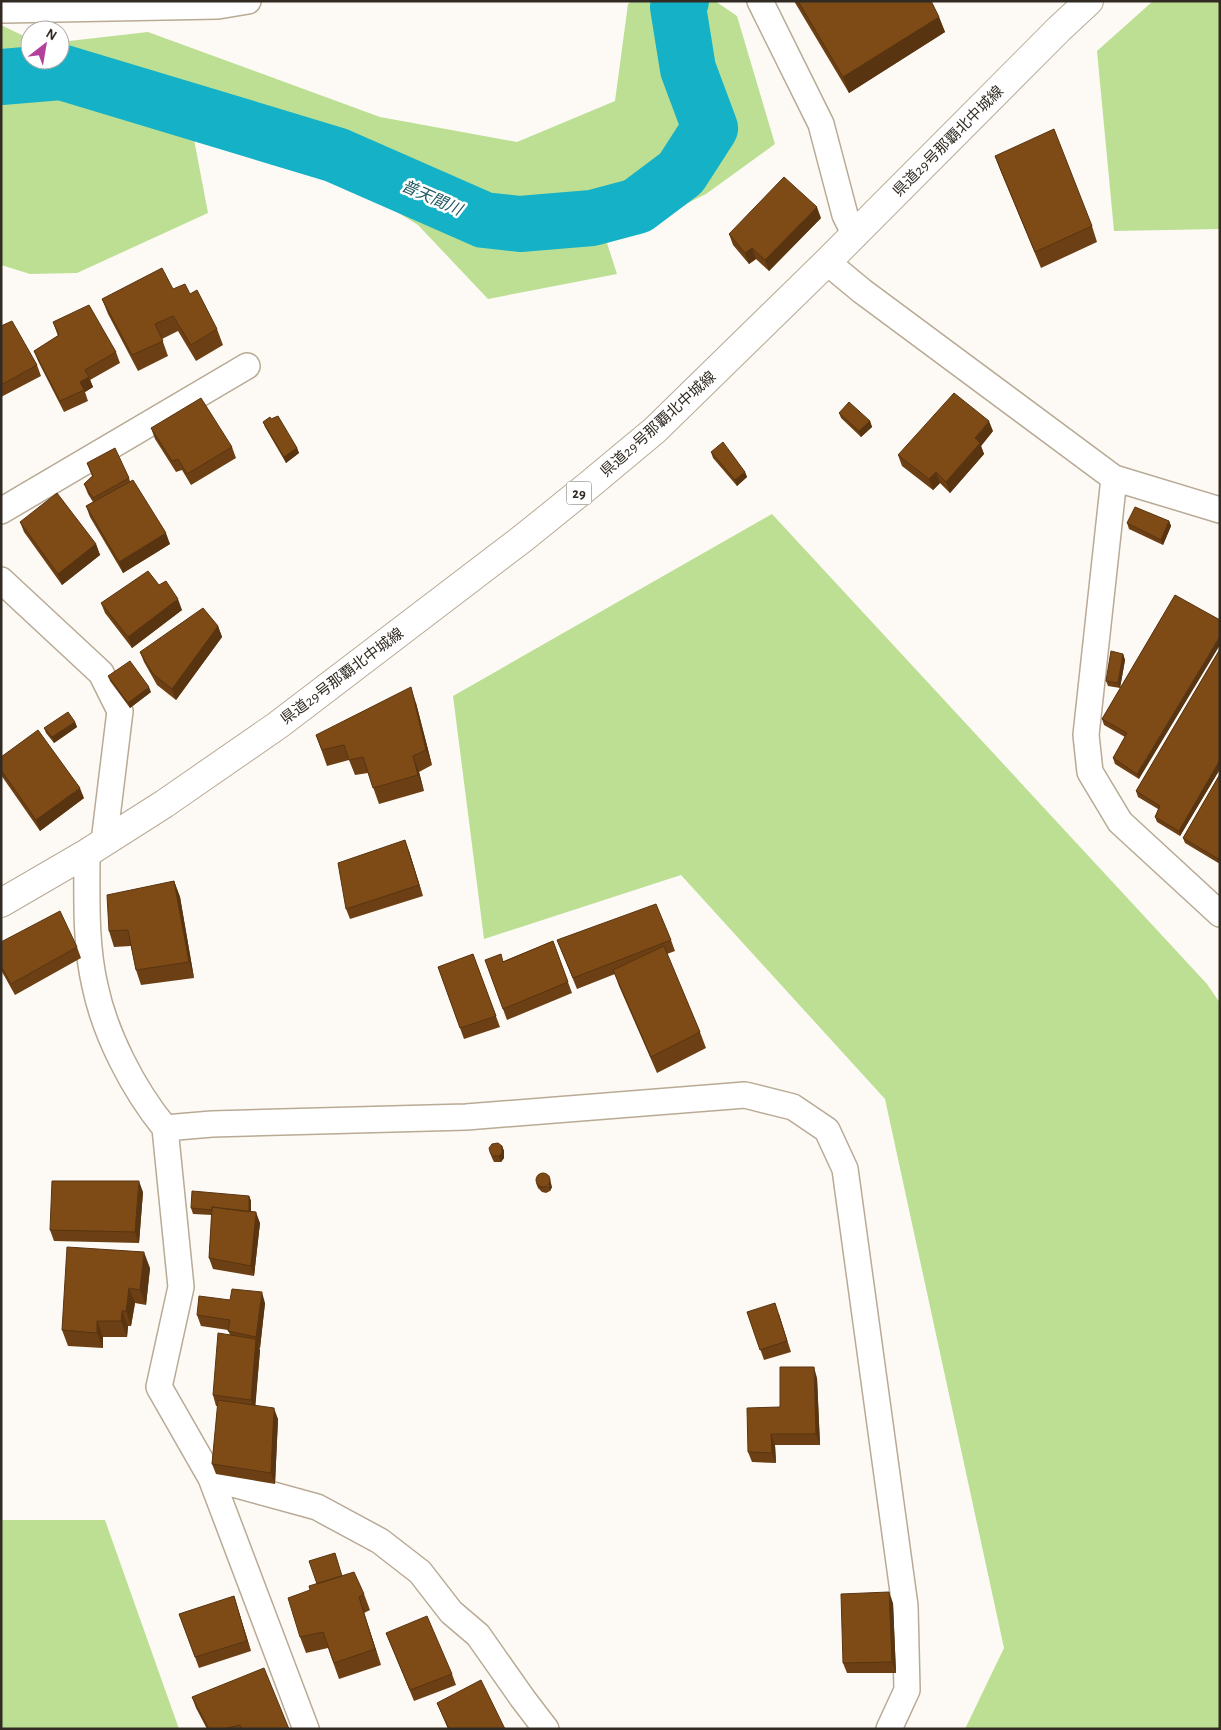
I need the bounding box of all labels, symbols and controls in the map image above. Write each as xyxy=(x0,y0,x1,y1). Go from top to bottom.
north arrow xyxy=(20,20,70,70)
text: N xyxy=(43,26,59,43)
street label: 県道29号那覇北中城線 xyxy=(889,82,1006,199)
water label: 普天間川 xyxy=(399,177,466,219)
street label: 県道29号那覇北中城線 xyxy=(597,367,719,480)
road number: 29 xyxy=(566,482,592,504)
street label: 県道29号那覇北中城線 xyxy=(277,624,406,727)

